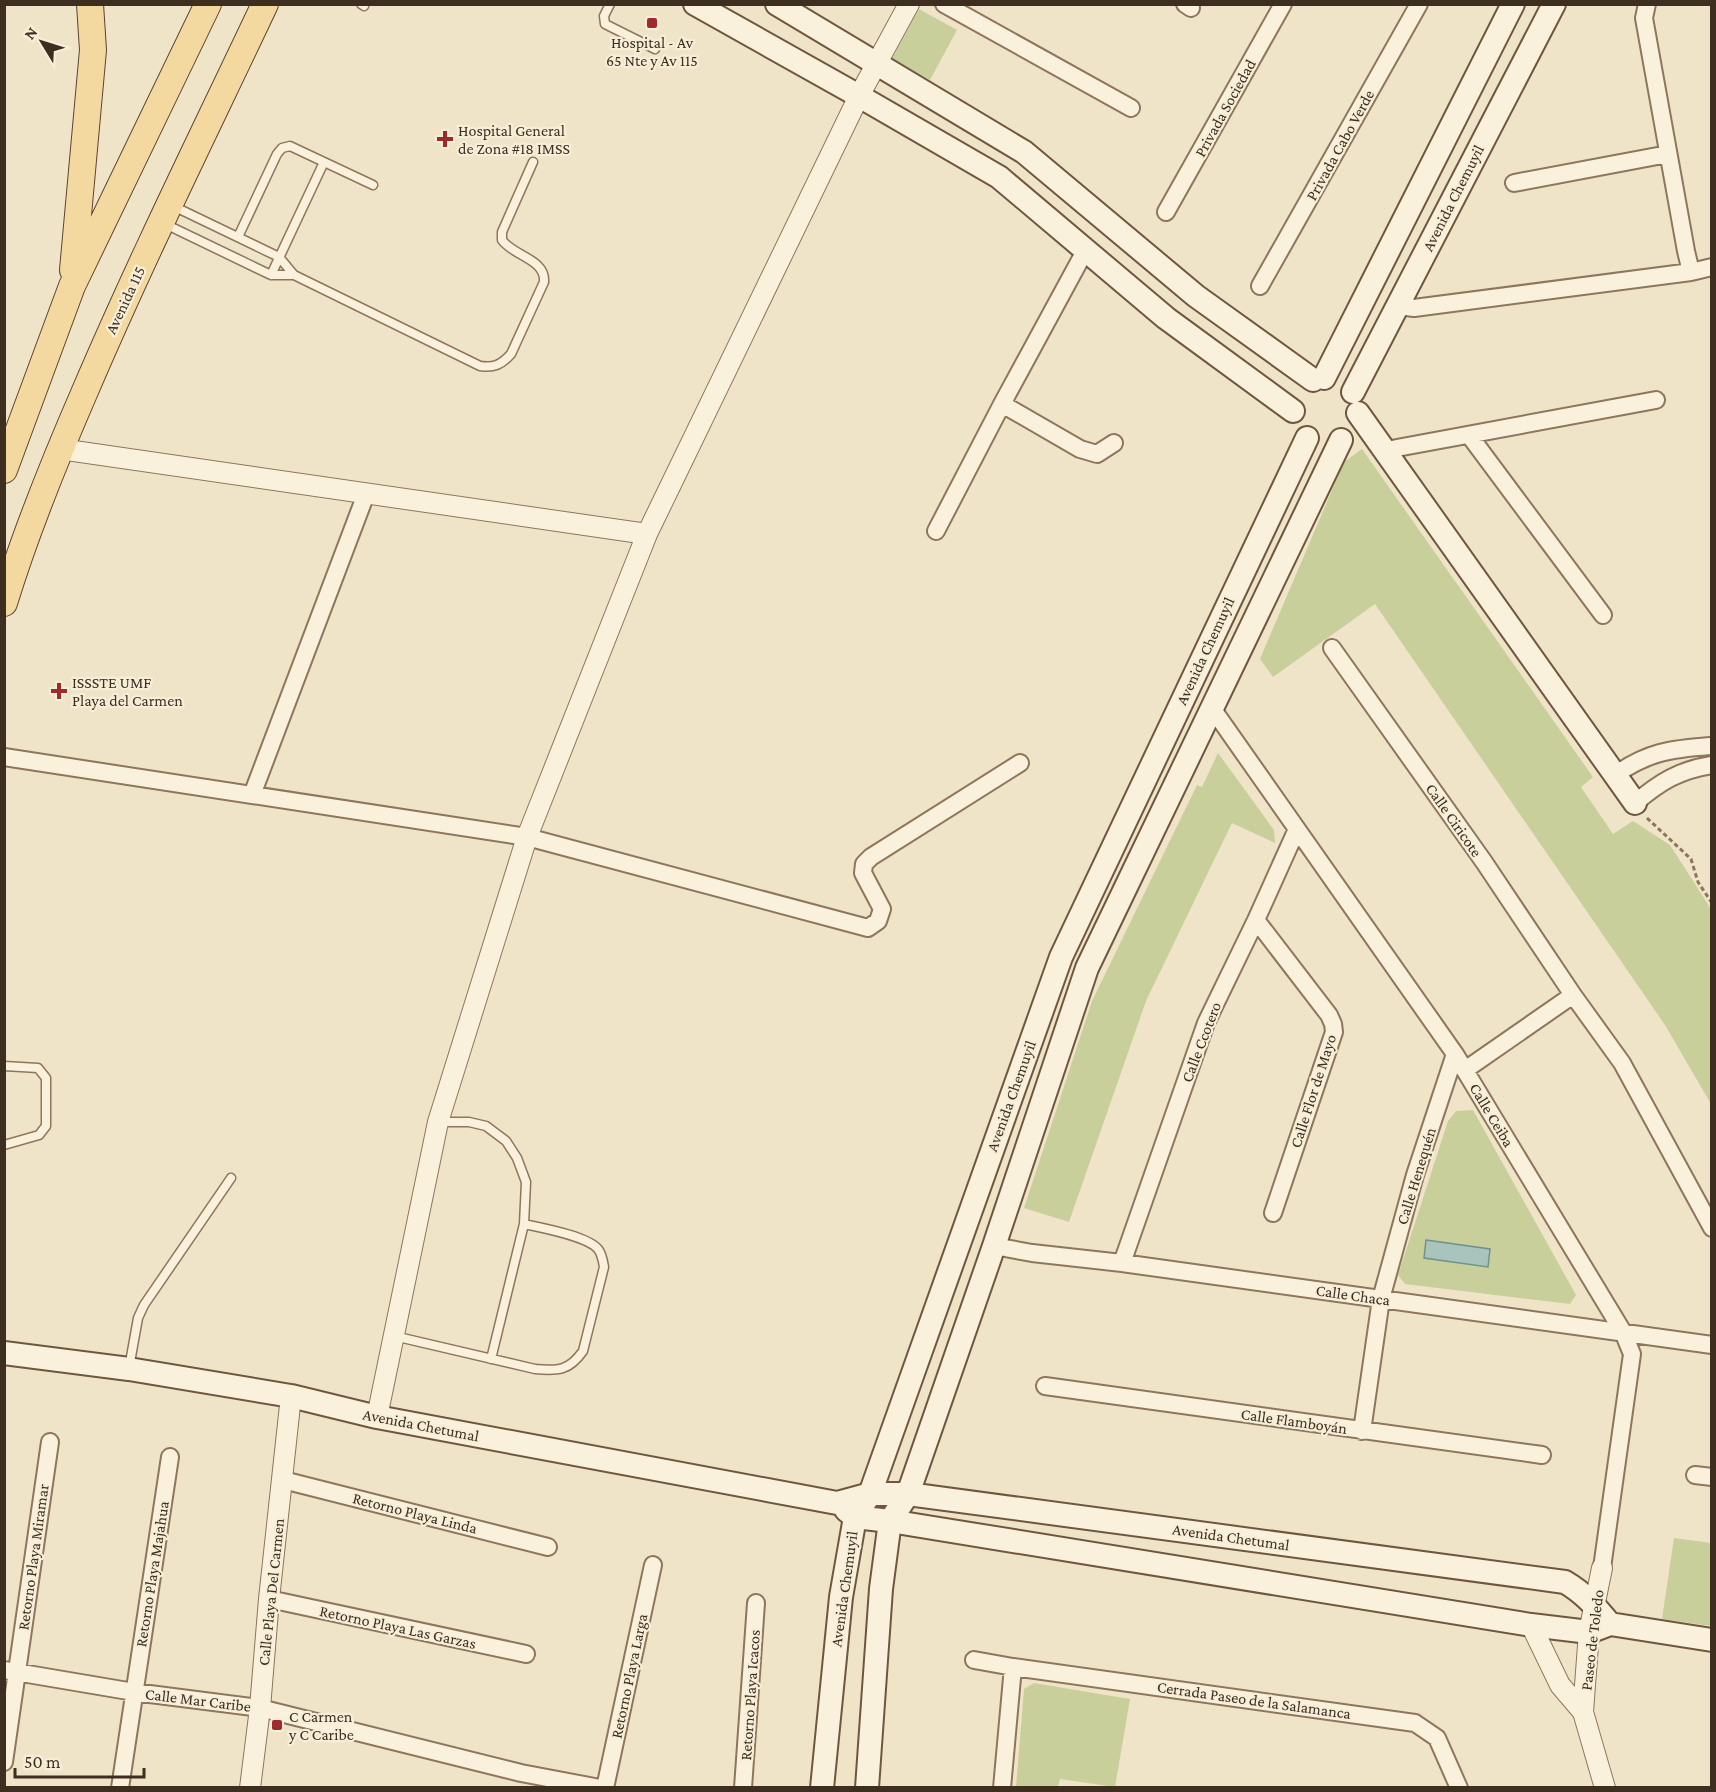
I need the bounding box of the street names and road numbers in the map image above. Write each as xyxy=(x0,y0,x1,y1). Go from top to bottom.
street label: Privada Sociedad xyxy=(1191,56,1259,160)
street label: Privada Cabo Verde xyxy=(1303,87,1377,203)
street label: Avenida Chemuyil xyxy=(1419,142,1488,254)
street label: Avenida 115 xyxy=(102,263,148,337)
street label: Avenida Chemuyil xyxy=(1173,594,1238,708)
street label: Calle Ciricote xyxy=(1423,780,1485,860)
street label: Calle Ccotero xyxy=(1178,999,1224,1085)
street label: Calle Flor de Mayo xyxy=(1287,1032,1340,1150)
street label: Avenida Chemuyil xyxy=(983,1038,1040,1154)
street label: Calle Ceiba xyxy=(1466,1080,1518,1150)
street label: Calle Henequén xyxy=(1393,1125,1440,1227)
street label: Calle Chaca xyxy=(1315,1281,1392,1309)
street label: Avenida Chetumal xyxy=(361,1405,481,1445)
street label: Calle Flamboyán xyxy=(1240,1405,1349,1438)
street label: Retorno Playa Miramar xyxy=(14,1482,53,1631)
street label: Retorno Playa Linda xyxy=(351,1489,480,1538)
street label: Retorno Playa Majahua xyxy=(132,1499,173,1648)
street label: Calle Playa Del Carmen xyxy=(255,1517,288,1667)
street label: Avenida Chetumal xyxy=(1171,1520,1291,1554)
street label: Avenida Chemuyil xyxy=(827,1530,862,1648)
street label: Paseo de Toledo xyxy=(1577,1589,1607,1691)
street label: Retorno Playa Las Garzas xyxy=(318,1602,478,1653)
street label: Retorno Playa Larga xyxy=(607,1611,652,1740)
street label: Retorno Playa Icacos xyxy=(737,1629,764,1761)
street label: Cerrada Paseo de la Salamanca xyxy=(1156,1678,1353,1722)
street label: Calle Mar Caribe xyxy=(144,1685,252,1715)

